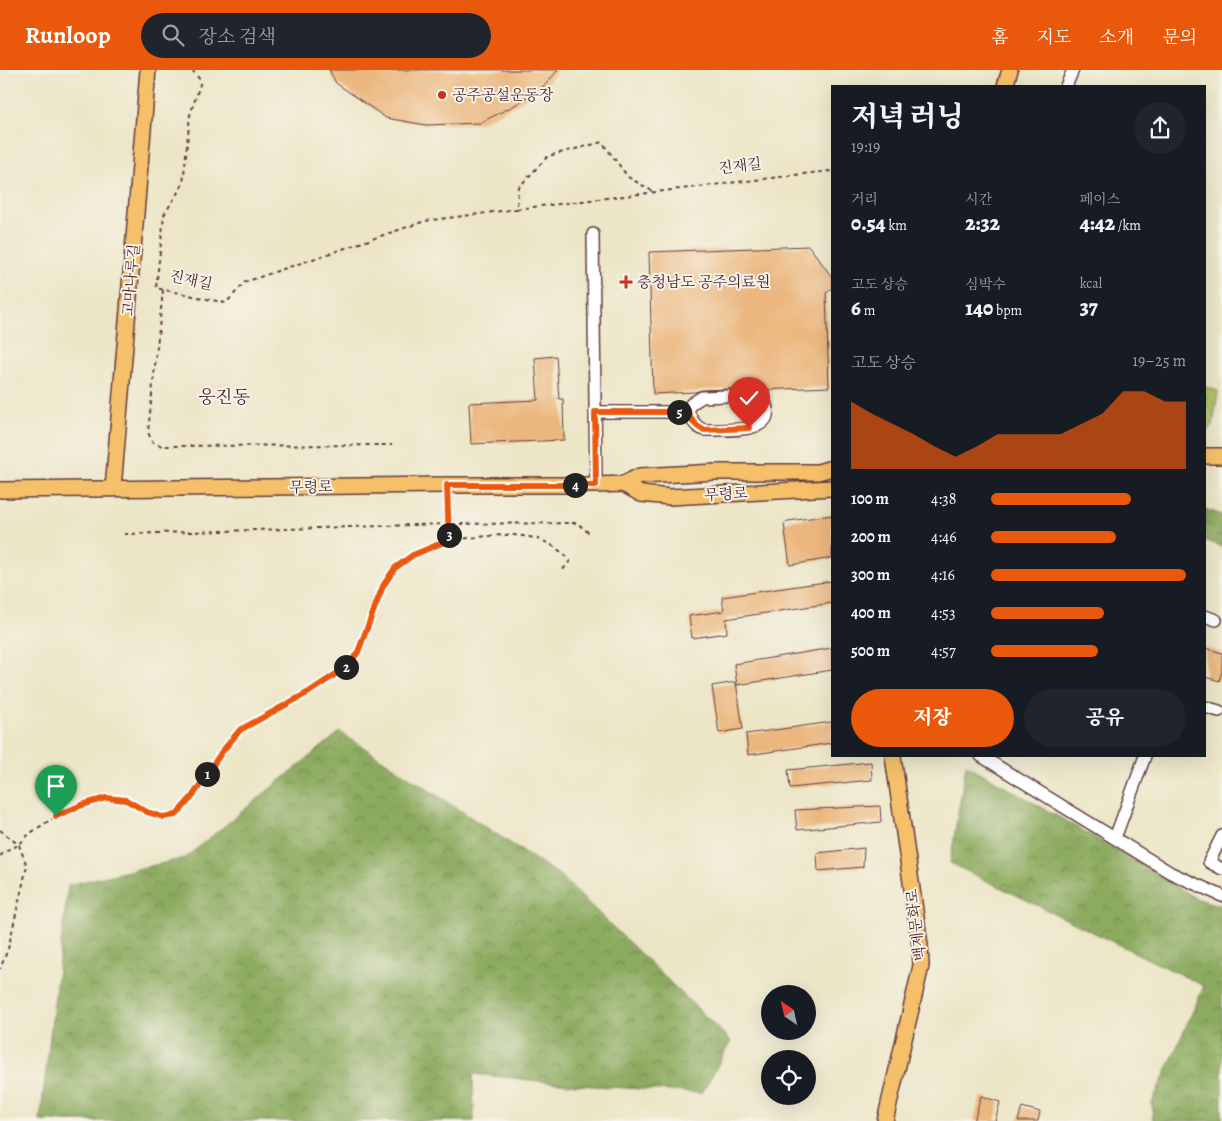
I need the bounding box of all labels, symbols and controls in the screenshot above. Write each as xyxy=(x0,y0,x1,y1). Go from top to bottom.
search box xyxy=(141,13,491,58)
text: Runloop xyxy=(25,19,111,51)
icon: search xyxy=(159,21,187,49)
text: 장소 검색 xyxy=(199,24,276,50)
text: 홈 xyxy=(991,25,1009,49)
text: 지도 xyxy=(1037,25,1071,49)
text: 소개 xyxy=(1099,25,1134,49)
text: 문의 xyxy=(1162,25,1197,49)
place label: 공주공설운동장 xyxy=(452,85,554,105)
marker: 공주공설운동장 xyxy=(436,89,448,101)
text: 저녁 러닝 xyxy=(851,98,964,136)
button: share xyxy=(1134,102,1186,154)
text: 19:19 xyxy=(851,136,880,158)
street label: 진재길 xyxy=(717,153,763,179)
text: 거리 xyxy=(851,190,878,209)
text: 시간 xyxy=(965,190,992,209)
text: 페이스 xyxy=(1080,190,1120,209)
text: 0.54 xyxy=(851,209,886,237)
text: 2:32 xyxy=(965,209,1000,237)
text: 4:42 xyxy=(1080,209,1115,237)
text: km xyxy=(886,216,907,235)
text: /km xyxy=(1115,216,1141,235)
street label: 고마나루길 xyxy=(118,243,144,317)
street label: 진재길 xyxy=(168,266,214,294)
place label: 충청남도 공주의료원 xyxy=(637,272,770,292)
text: kcal xyxy=(1080,274,1102,293)
marker: 충청남도 공주의료원 xyxy=(619,275,633,289)
text: 고도 상승 xyxy=(851,275,908,294)
text: 심박수 xyxy=(965,275,1006,294)
text: 37 xyxy=(1080,293,1098,321)
text: 6 xyxy=(851,294,861,322)
text: 140 xyxy=(965,294,993,322)
text: m xyxy=(861,301,875,320)
text: bpm xyxy=(993,301,1022,320)
text: 19–25 m xyxy=(1133,350,1186,372)
text: 고도 상승 xyxy=(851,352,916,374)
pin xyxy=(728,377,770,428)
icon: check xyxy=(735,384,763,412)
district label: 웅진동 xyxy=(198,385,250,409)
pin: 5 xyxy=(666,400,692,424)
text: 5 xyxy=(677,403,682,422)
pin: 4 xyxy=(562,472,588,498)
text: 4 xyxy=(572,476,579,495)
street label: 무령로 xyxy=(289,477,333,497)
street label: 무령로 xyxy=(704,483,749,505)
text: 100 m xyxy=(851,488,889,510)
text: 4:38 xyxy=(931,488,956,510)
pin: 3 xyxy=(436,522,462,548)
text: 3 xyxy=(446,526,453,545)
text: 200 m xyxy=(851,526,891,548)
text: 4:46 xyxy=(931,526,957,548)
text: 300 m xyxy=(851,564,890,586)
text: 4:16 xyxy=(931,564,955,586)
text: 400 m xyxy=(851,602,891,624)
text: 4:53 xyxy=(931,602,956,624)
text: 500 m xyxy=(851,640,890,662)
text: 4:57 xyxy=(931,640,956,662)
pin: 2 xyxy=(334,654,358,680)
text: 2 xyxy=(343,658,350,677)
button: 저장 xyxy=(851,689,1014,747)
button: 공유 xyxy=(1024,689,1186,747)
pin: 1 xyxy=(194,762,220,786)
pin xyxy=(35,765,77,816)
text: 1 xyxy=(205,765,210,784)
icon: arrive xyxy=(42,772,70,800)
street label: 백제문화로 xyxy=(902,887,930,962)
north arrow xyxy=(761,985,816,1040)
map controls xyxy=(761,985,816,1105)
button: locate xyxy=(761,1050,816,1105)

